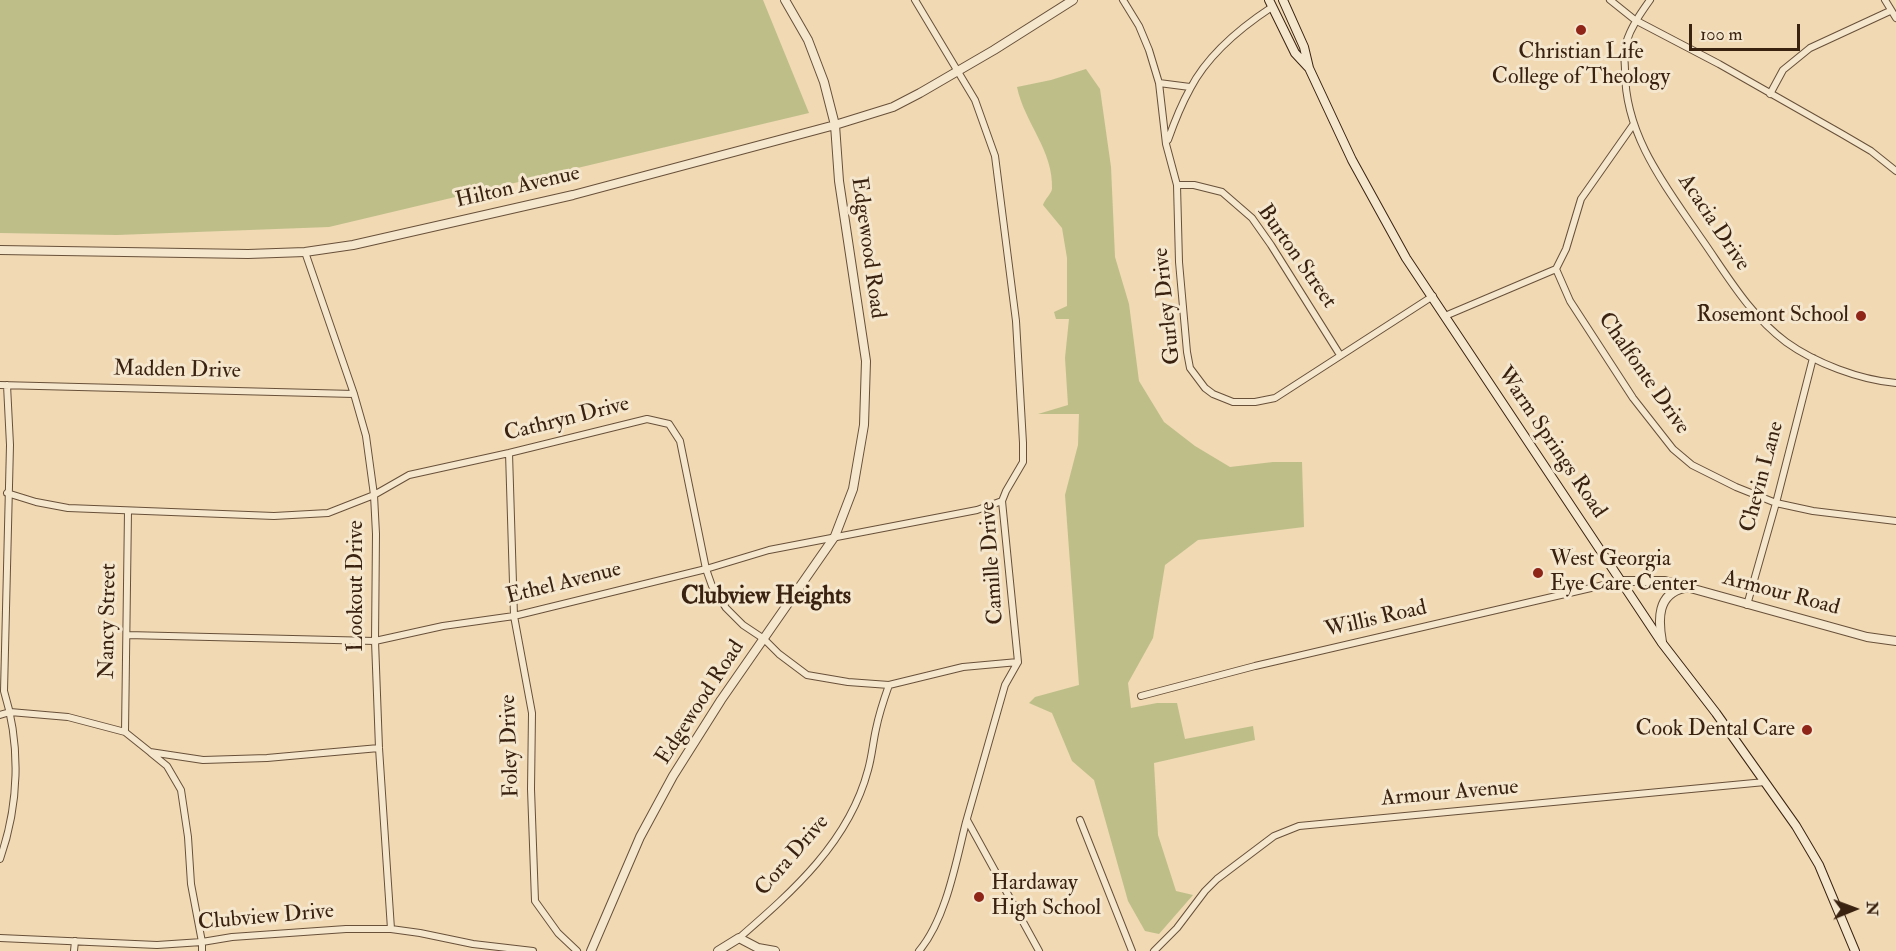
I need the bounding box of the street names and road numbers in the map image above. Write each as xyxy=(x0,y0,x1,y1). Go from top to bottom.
street label: Hilton Avenue xyxy=(453,161,583,215)
street label: Acacia Drive xyxy=(1671,170,1755,276)
street label: Edgewood Road xyxy=(844,175,890,321)
street label: Burton Street xyxy=(1251,200,1341,314)
street label: Gurley Drive xyxy=(1149,246,1187,366)
street label: Chalfonte Drive xyxy=(1591,308,1695,440)
street label: Madden Drive xyxy=(113,357,241,385)
street label: Warm Springs Road xyxy=(1491,362,1611,524)
street label: Cathryn Drive xyxy=(502,392,632,448)
street label: Chevin Lane xyxy=(1736,419,1790,535)
street label: Camille Drive xyxy=(976,501,1010,625)
street label: Lookout Drive xyxy=(344,520,370,652)
street label: Ethel Avenue xyxy=(504,557,624,611)
street label: Nancy Street xyxy=(95,563,123,679)
street label: Armour Road xyxy=(1720,566,1842,622)
street label: Willis Road xyxy=(1323,595,1429,645)
street label: Edgewood Road xyxy=(651,636,751,770)
street label: Foley Drive xyxy=(496,694,526,798)
street label: Armour Avenue xyxy=(1380,775,1520,813)
street label: Cora Drive xyxy=(751,810,835,902)
street label: Clubview Drive xyxy=(197,899,335,937)

